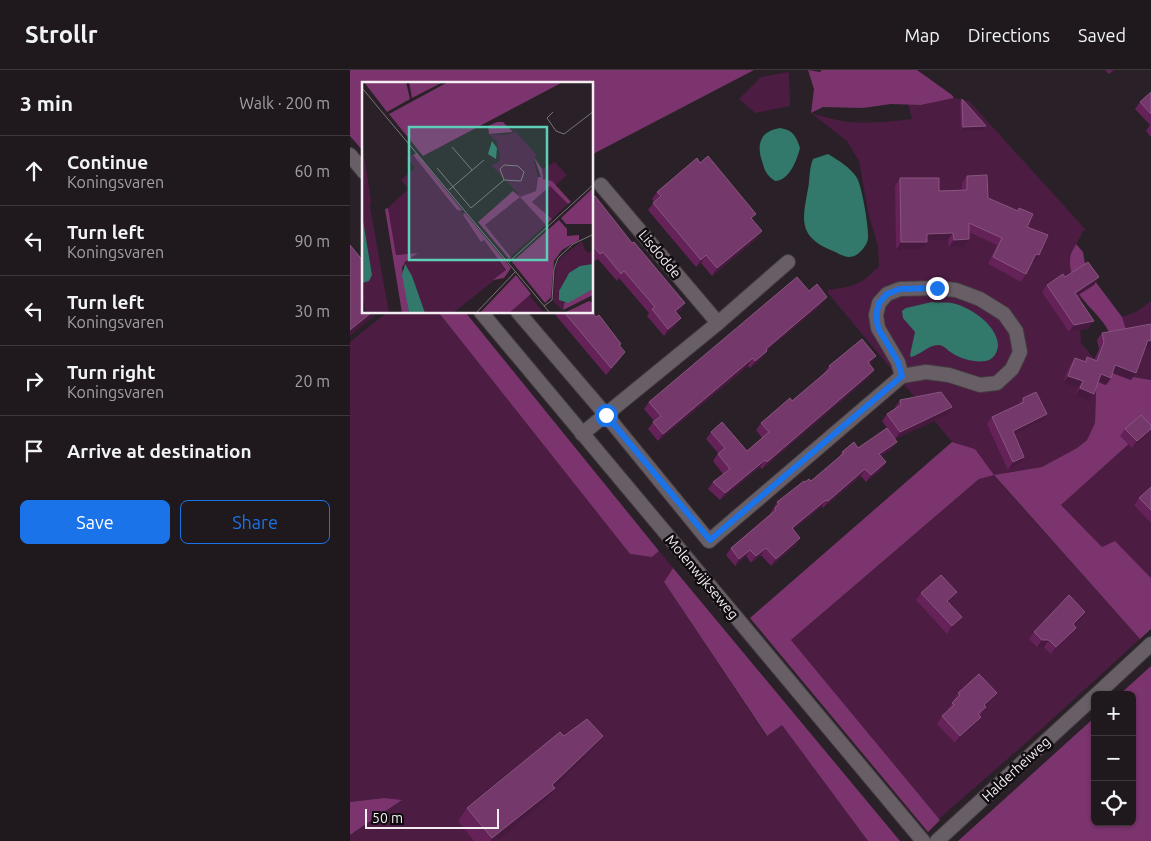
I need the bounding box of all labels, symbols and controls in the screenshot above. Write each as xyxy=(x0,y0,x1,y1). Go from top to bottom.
text: Strollr xyxy=(25,21,98,48)
text: Map xyxy=(904,25,940,45)
text: Directions xyxy=(968,25,1050,45)
text: Saved xyxy=(1078,25,1126,45)
inset map xyxy=(362,82,594,314)
text: 3 min xyxy=(20,91,73,115)
text: Walk · 200 m xyxy=(239,94,330,112)
text: Continue xyxy=(67,151,148,173)
icon: ahead xyxy=(20,157,48,185)
text: 60 m xyxy=(294,162,330,180)
text: Koningsvaren xyxy=(67,173,164,191)
text: Turn left xyxy=(67,221,145,243)
icon: left xyxy=(20,227,48,255)
street label: Lisdodde xyxy=(636,227,684,281)
text: 90 m xyxy=(294,232,330,250)
text: Koningsvaren xyxy=(67,243,164,261)
route end xyxy=(926,277,949,300)
text: Turn left xyxy=(67,291,145,313)
icon: left xyxy=(20,297,48,325)
text: 30 m xyxy=(294,302,330,320)
text: Koningsvaren xyxy=(67,313,164,331)
text: Turn right xyxy=(67,361,155,383)
icon: right xyxy=(20,367,48,395)
text: 20 m xyxy=(294,372,330,390)
text: Koningsvaren xyxy=(67,383,164,401)
route start xyxy=(595,404,618,427)
icon: arrive xyxy=(20,437,48,465)
text: Arrive at destination xyxy=(67,440,252,462)
button: Save xyxy=(20,500,170,544)
button: Share xyxy=(180,500,330,544)
street label: Molenwijkseweg xyxy=(662,532,742,622)
map controls xyxy=(1091,691,1136,826)
button: + xyxy=(1091,691,1136,736)
street label: Halderheiweg xyxy=(979,733,1053,805)
button: − xyxy=(1091,736,1136,781)
button: locate xyxy=(1091,781,1136,826)
scale bar xyxy=(365,806,499,829)
text: 50 m xyxy=(372,810,403,826)

